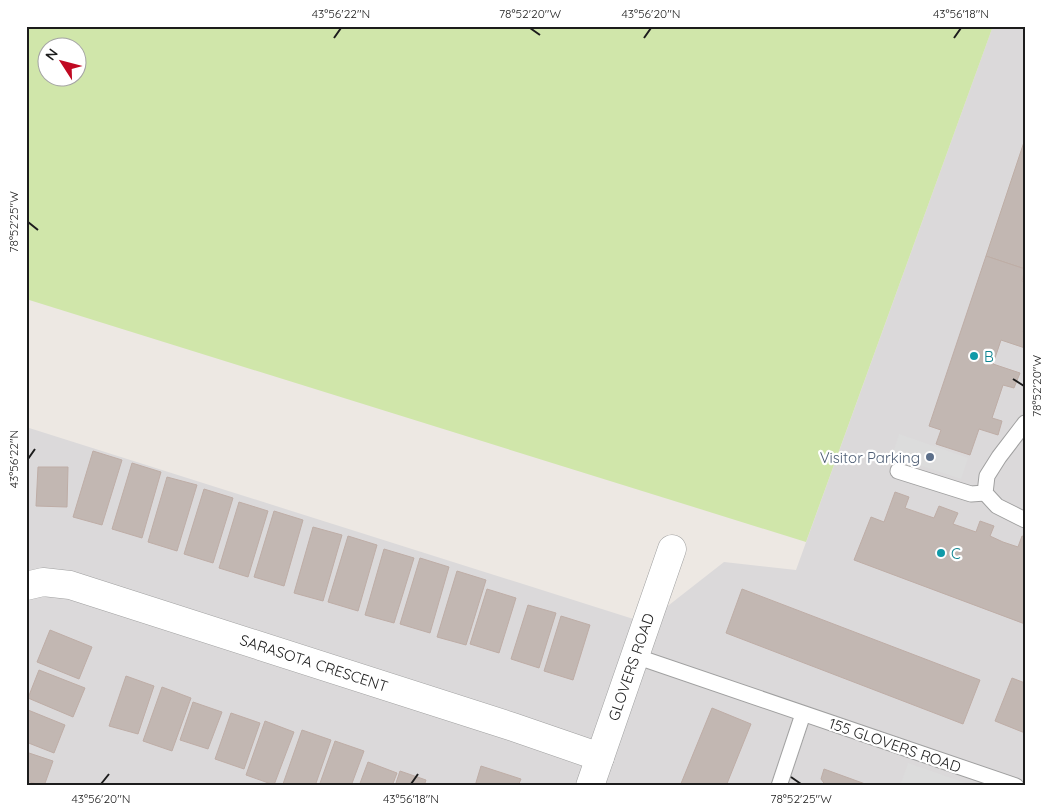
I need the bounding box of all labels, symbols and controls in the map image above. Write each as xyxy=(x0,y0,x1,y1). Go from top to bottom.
text: 43°56'22"N xyxy=(312,6,370,21)
text: 78°52'20"W xyxy=(499,6,561,21)
text: 43°56'20"N xyxy=(621,6,681,21)
text: 43°56'18"N xyxy=(933,6,989,21)
north arrow xyxy=(38,38,88,88)
text: N xyxy=(41,45,62,64)
text: 78°52'25"W xyxy=(6,191,21,253)
place label: B xyxy=(984,347,994,366)
marker: B xyxy=(968,350,980,362)
text: 78°52'20"W xyxy=(1029,355,1044,417)
text: 43°56'22"N xyxy=(6,430,21,488)
place label: Visitor Parking xyxy=(820,448,920,467)
marker: Visitor Parking xyxy=(924,451,936,463)
place label: C xyxy=(951,544,961,563)
marker: C xyxy=(935,547,947,559)
street label: GLOVERS ROAD xyxy=(604,611,658,723)
street label: SARASOTA CRESCENT xyxy=(237,630,391,696)
street label: 155 GLOVERS ROAD xyxy=(826,713,964,777)
text: 43°56'20"N xyxy=(71,791,131,806)
text: 43°56'18"N xyxy=(383,791,439,806)
text: 78°52'25"W xyxy=(770,791,832,806)

